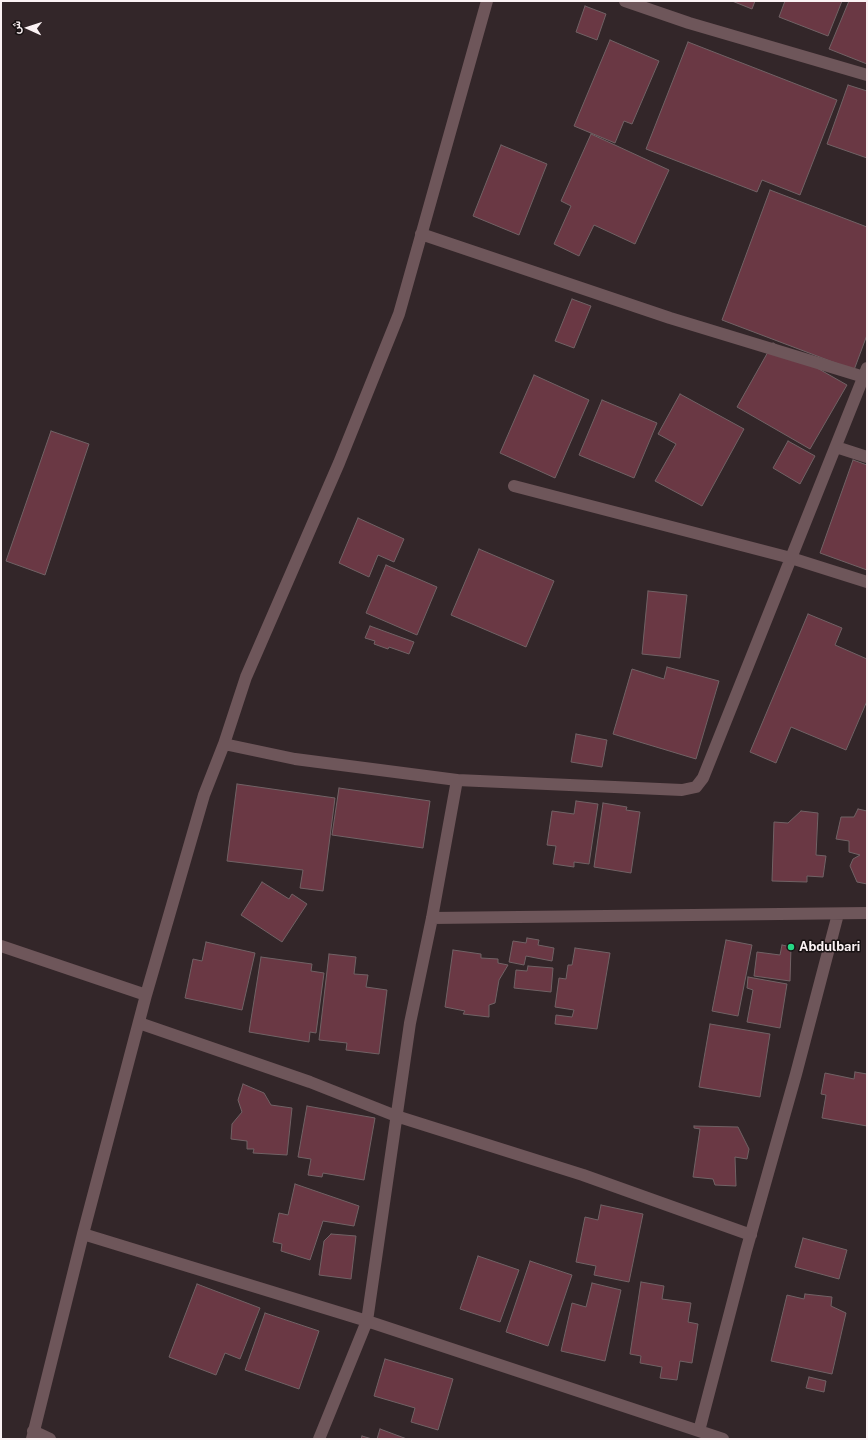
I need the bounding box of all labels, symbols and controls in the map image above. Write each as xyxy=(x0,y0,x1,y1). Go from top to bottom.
north arrow xyxy=(8,8,48,48)
text: ش xyxy=(10,20,22,34)
place label: Abdulbari xyxy=(799,939,860,955)
marker: Abdulbari xyxy=(786,942,796,952)

